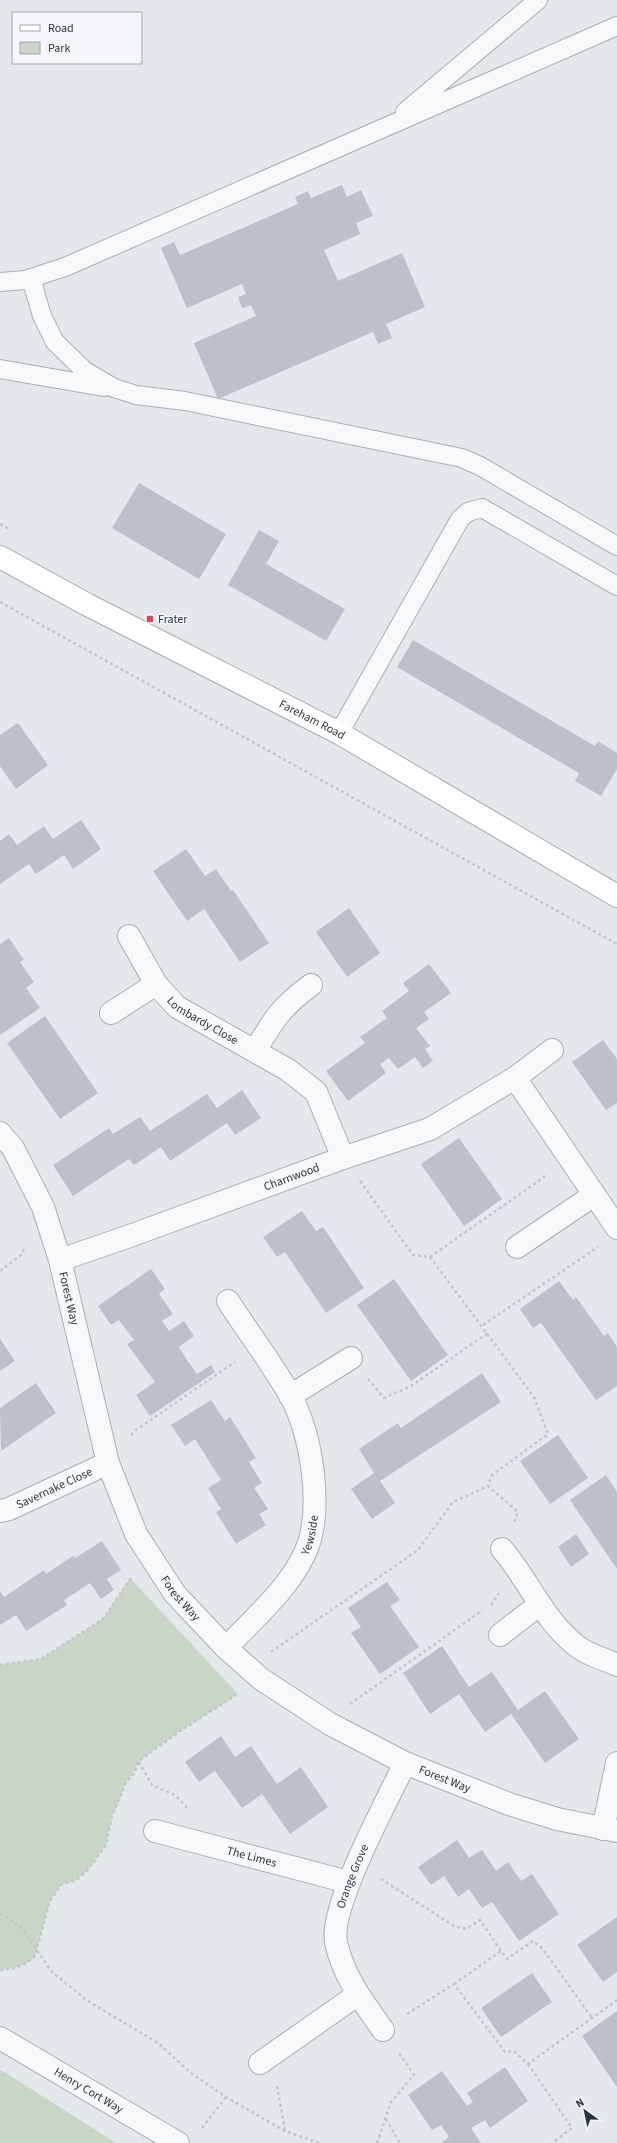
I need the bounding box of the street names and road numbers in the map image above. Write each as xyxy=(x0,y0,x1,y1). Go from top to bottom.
street label: Fareham Road xyxy=(276,695,349,743)
street label: Lombardy Close xyxy=(163,993,241,1049)
street label: Charnwood xyxy=(261,1159,322,1195)
street label: Forest Way xyxy=(55,1270,84,1327)
street label: Savernake Close xyxy=(13,1463,95,1513)
street label: Yewside xyxy=(296,1514,322,1559)
street label: Forest Way xyxy=(157,1572,205,1625)
street label: Forest Way xyxy=(416,1761,474,1797)
street label: Orange Grove xyxy=(332,1841,373,1911)
street label: The Limes xyxy=(225,1842,279,1871)
street label: Henry Cort Way xyxy=(51,2063,127,2118)

